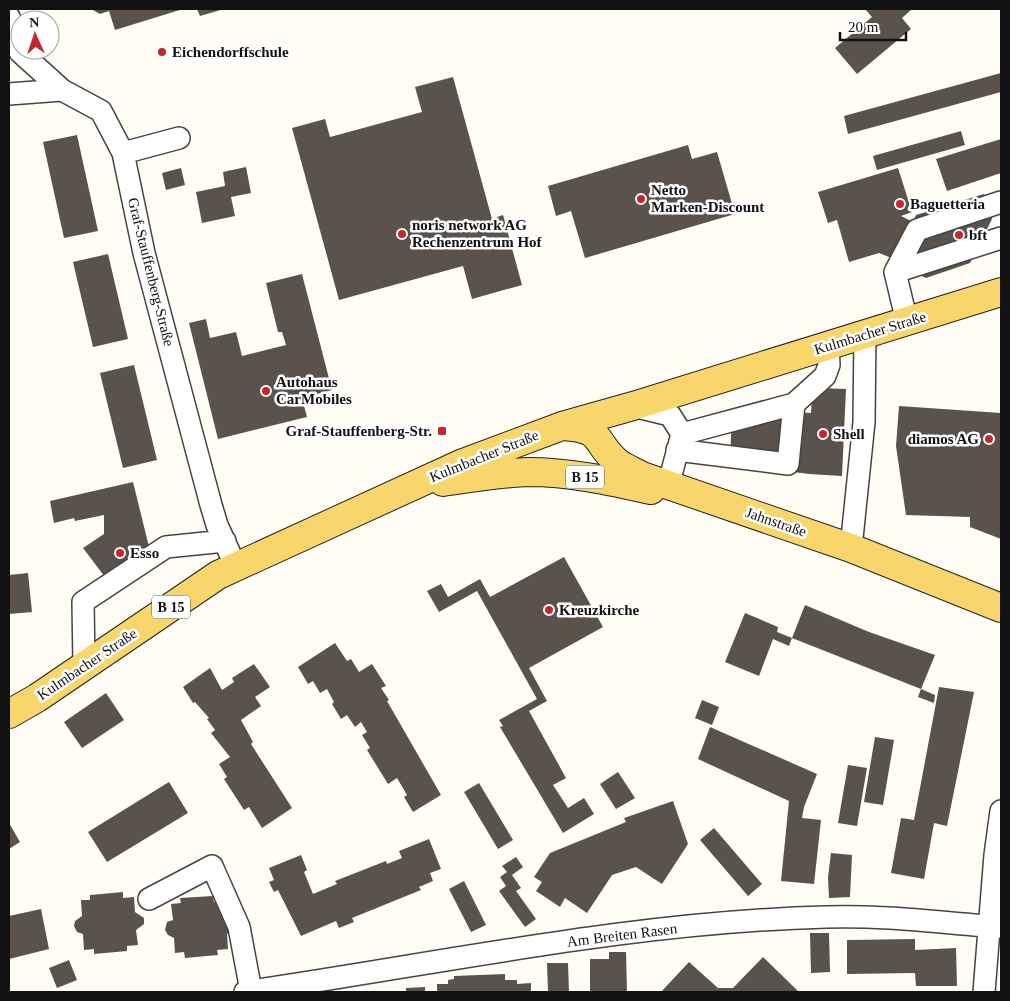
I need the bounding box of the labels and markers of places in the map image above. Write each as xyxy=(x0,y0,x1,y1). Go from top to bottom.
place label: Eichendorffschule xyxy=(172,44,289,60)
marker: Eichendorffschule xyxy=(156,46,168,58)
place label: Netto Marken-Discount xyxy=(651,182,764,215)
marker: Netto Marken-Discount xyxy=(635,193,647,205)
place label: Baguetteria xyxy=(910,196,985,212)
marker: Baguetteria xyxy=(894,198,906,210)
place label: noris network AG Rechenzentrum Hof xyxy=(412,217,543,250)
place label: bft xyxy=(969,227,987,243)
marker: noris network AG Rechenzentrum Hof xyxy=(396,228,408,240)
marker: bft xyxy=(953,229,965,241)
place label: Autohaus CarMobiles xyxy=(276,374,352,407)
marker: Autohaus CarMobiles xyxy=(260,385,272,397)
place label: Graf-Stauffenberg-Str. xyxy=(285,423,432,439)
marker: Graf-Stauffenberg-Str. xyxy=(436,425,448,437)
place label: Shell xyxy=(833,426,865,442)
marker: Shell xyxy=(817,428,829,440)
place label: diamos AG xyxy=(908,431,979,447)
marker: diamos AG xyxy=(983,433,995,445)
place label: Esso xyxy=(130,545,159,561)
marker: Esso xyxy=(114,547,126,559)
place label: Kreuzkirche xyxy=(559,602,640,618)
marker: Kreuzkirche xyxy=(543,604,555,616)

